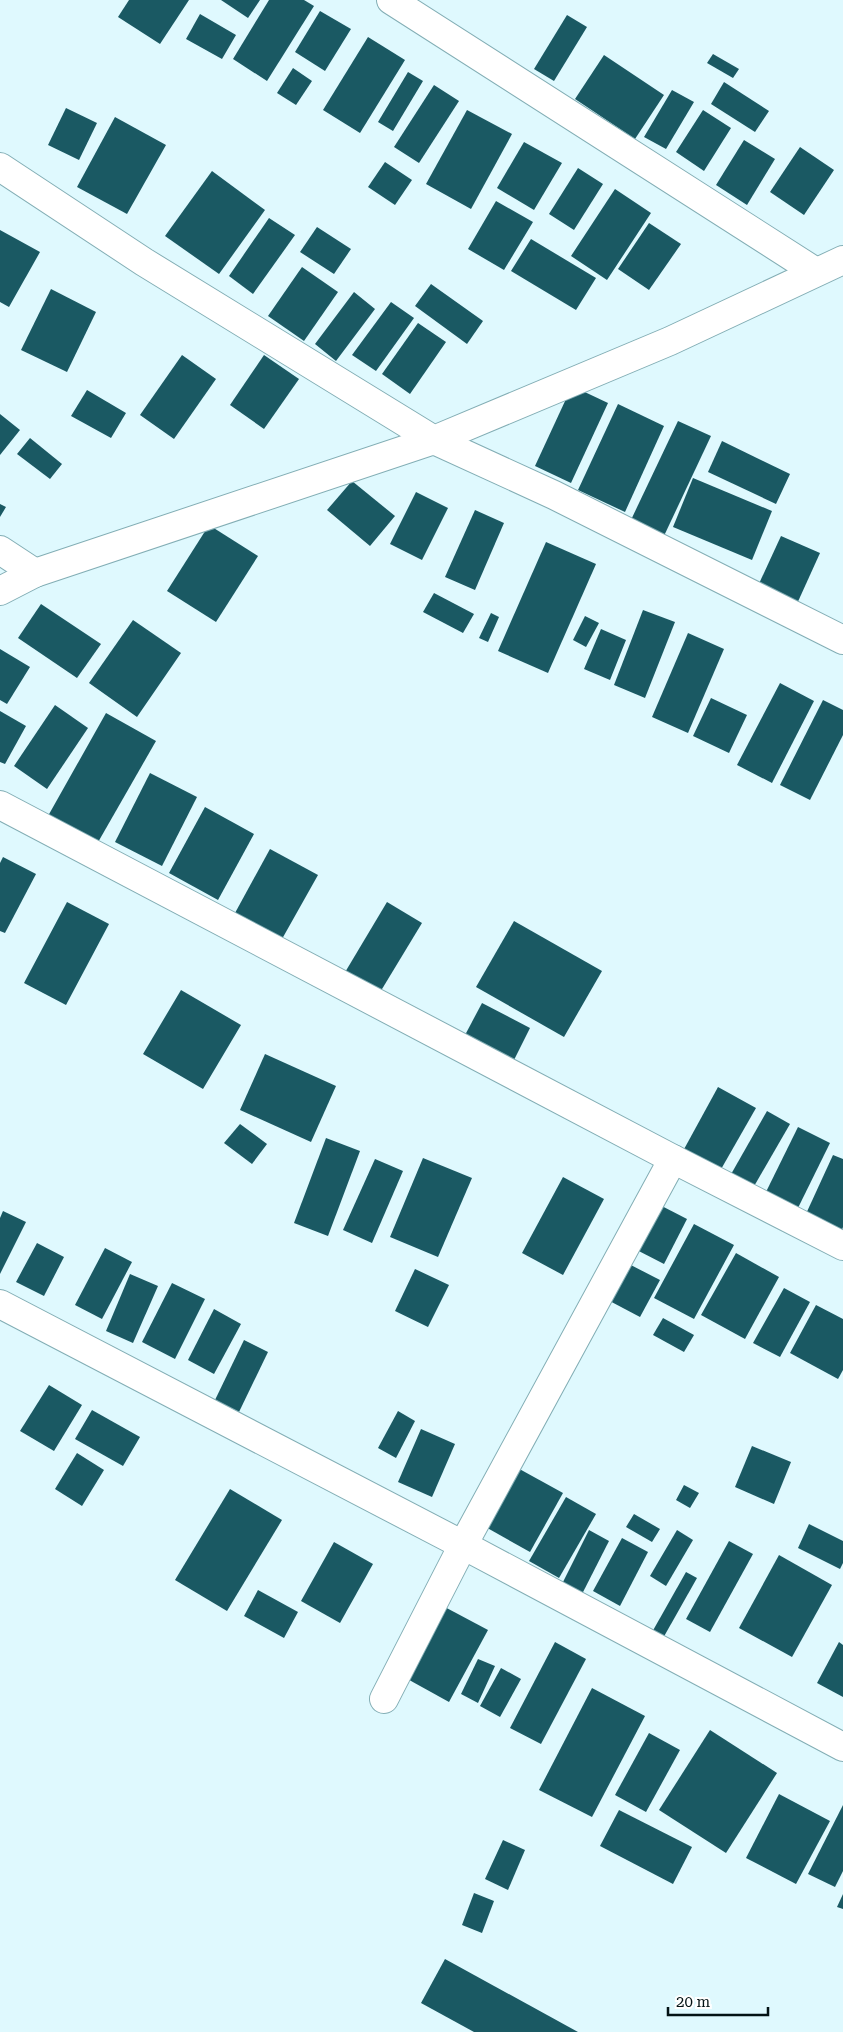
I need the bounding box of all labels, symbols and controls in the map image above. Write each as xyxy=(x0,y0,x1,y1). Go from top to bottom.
scale bar xyxy=(668,1984,768,2016)
text: 20 m xyxy=(676,1993,711,2011)

